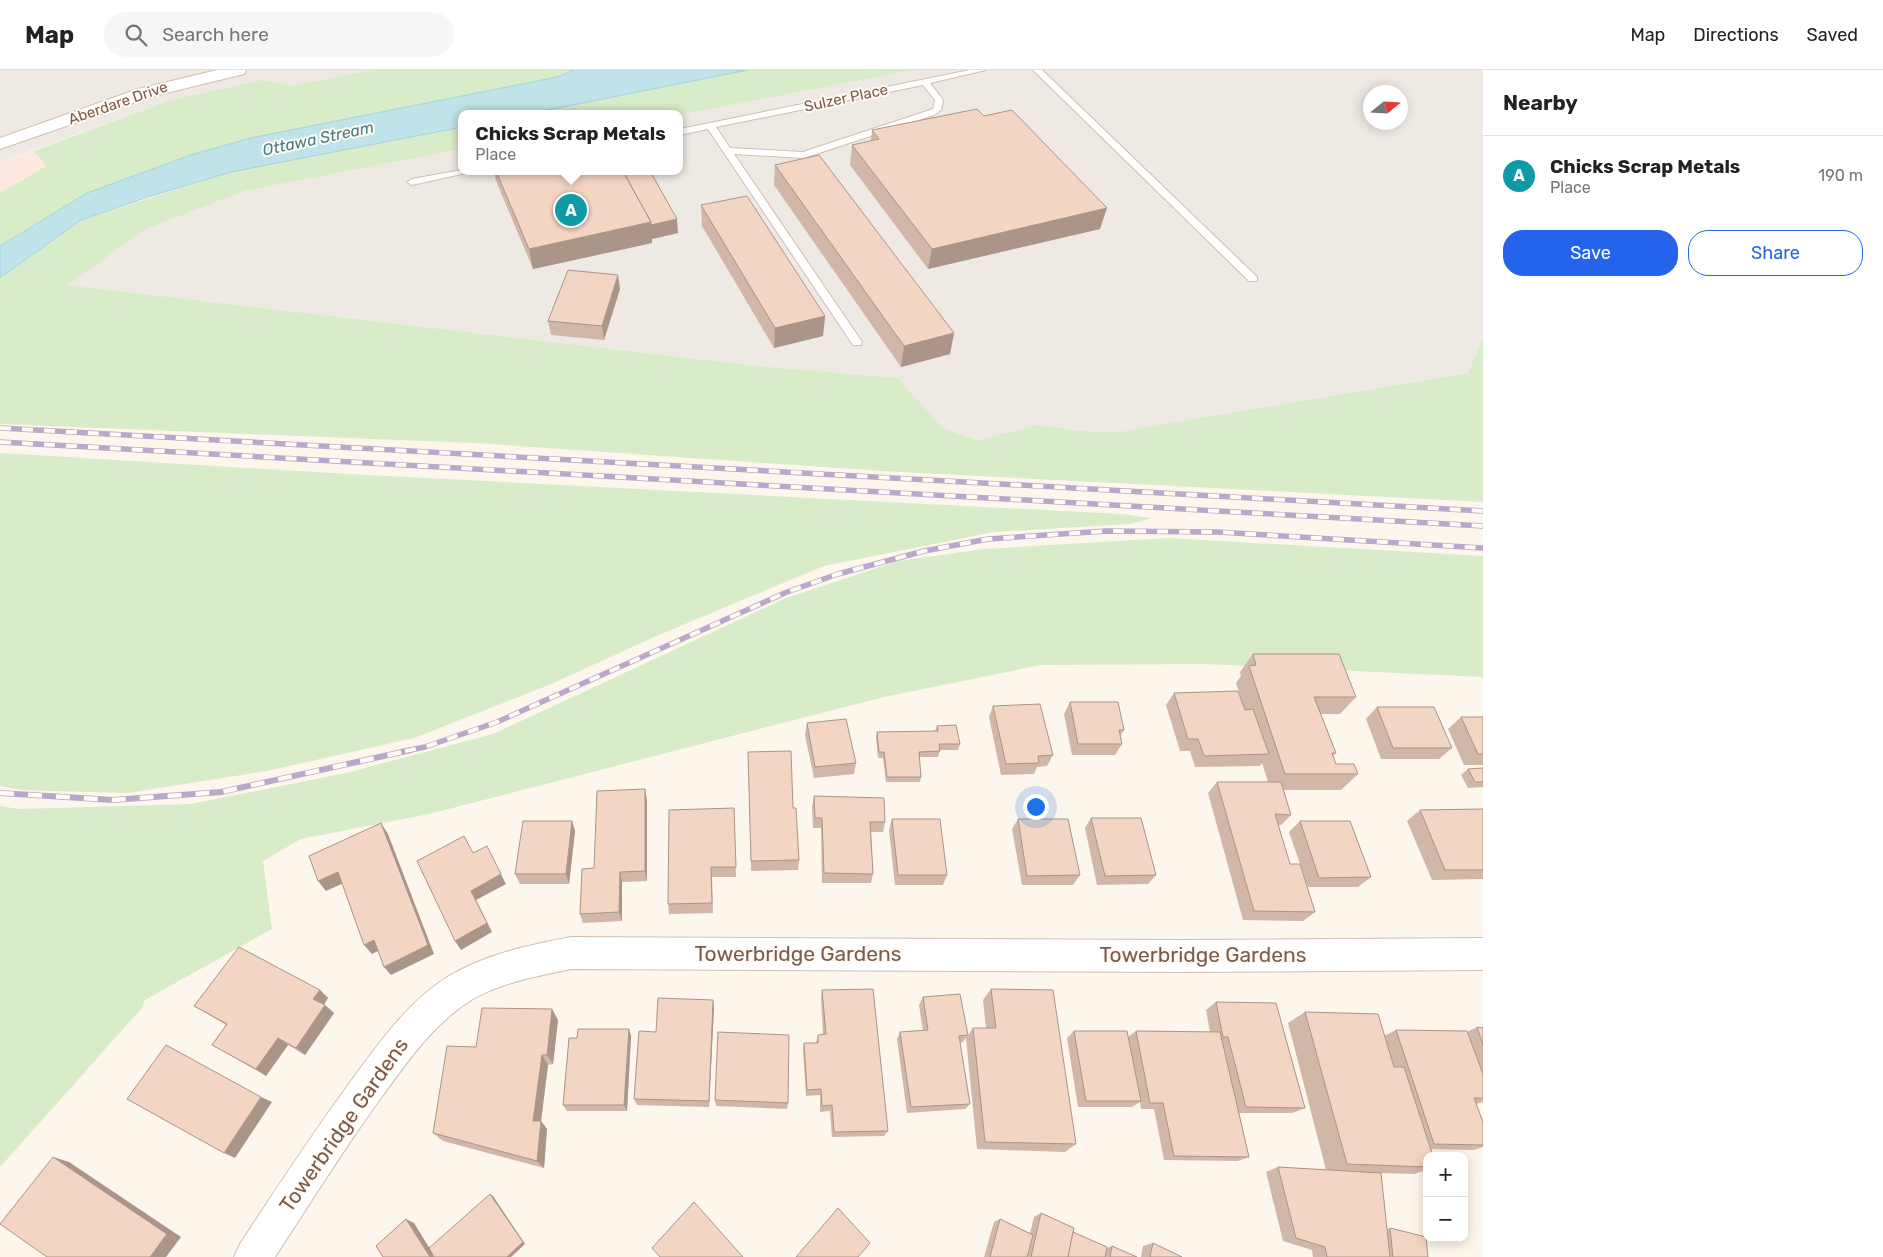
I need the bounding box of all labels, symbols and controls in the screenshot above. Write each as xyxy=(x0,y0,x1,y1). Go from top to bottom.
search box xyxy=(104,12,454,57)
text: Map xyxy=(25,21,74,49)
icon: search xyxy=(122,21,150,49)
text: Search here xyxy=(162,23,269,46)
text: Map xyxy=(1630,24,1665,46)
text: Directions xyxy=(1693,24,1779,46)
text: Saved xyxy=(1807,24,1858,46)
street label: Aberdare Drive xyxy=(66,78,170,128)
street label: Sulzer Place xyxy=(802,80,890,116)
north arrow xyxy=(1363,85,1408,130)
text: Nearby xyxy=(1503,90,1578,115)
popup xyxy=(458,110,683,175)
water label: Ottawa Stream xyxy=(261,117,375,160)
text: Chicks Scrap Metals xyxy=(475,122,666,145)
text: Place xyxy=(475,145,516,164)
text: Chicks Scrap Metals xyxy=(1550,155,1740,178)
text: A xyxy=(1513,166,1525,185)
text: 190 m xyxy=(1818,166,1863,185)
text: Place xyxy=(1550,178,1591,197)
pin: A xyxy=(555,191,587,229)
button: Save xyxy=(1503,230,1678,276)
button: Share xyxy=(1688,230,1863,276)
your location xyxy=(1023,794,1049,820)
street label: Towerbridge Gardens xyxy=(694,941,902,966)
street label: Towerbridge Gardens xyxy=(1099,942,1307,967)
street label: Towerbridge Gardens xyxy=(274,1033,413,1217)
map controls xyxy=(1423,1152,1468,1242)
button: + xyxy=(1423,1152,1468,1197)
button: − xyxy=(1423,1197,1468,1242)

